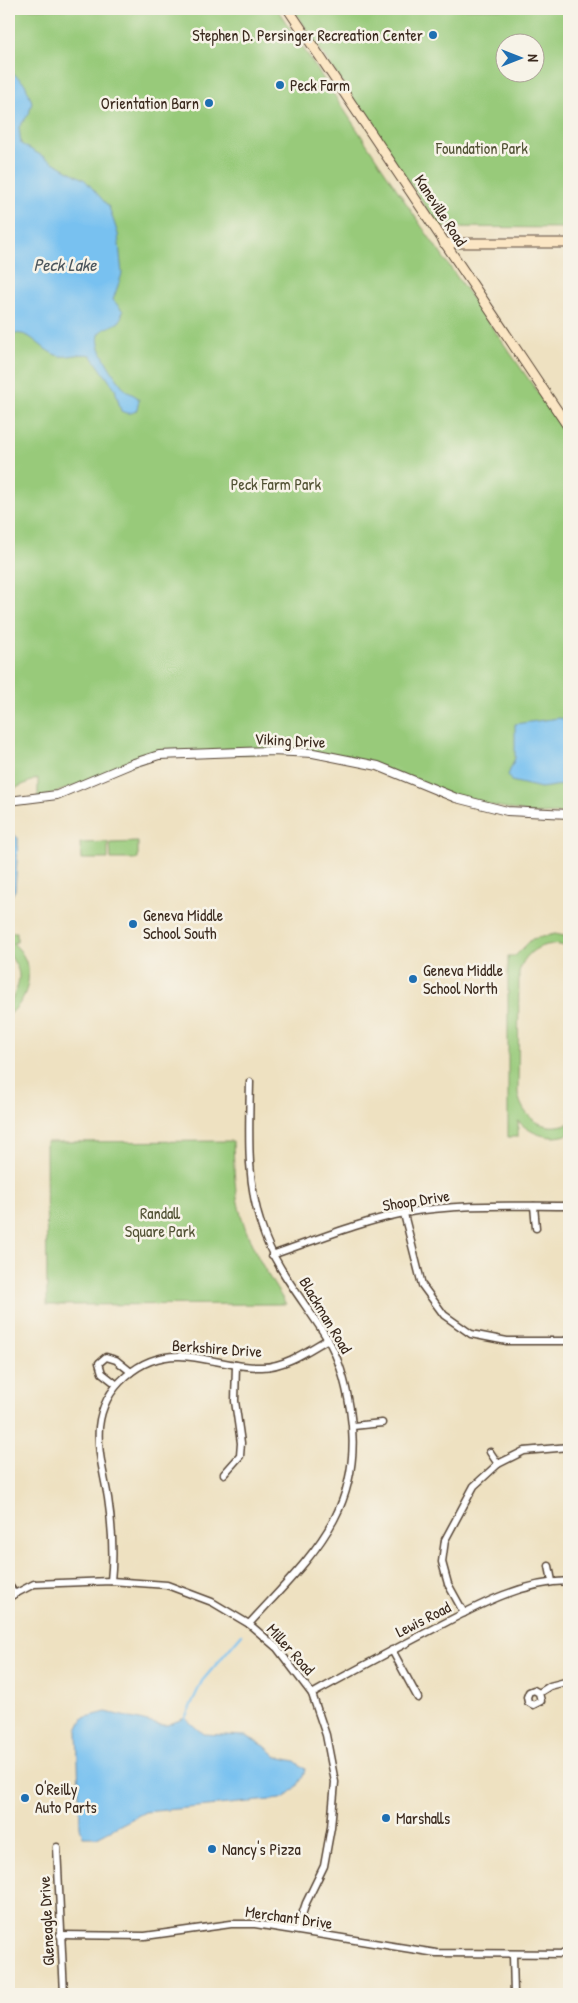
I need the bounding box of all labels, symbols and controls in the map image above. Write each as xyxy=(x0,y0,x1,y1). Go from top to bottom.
place label: Stephen D. Persinger Recreation Center xyxy=(192,24,423,46)
marker: Stephen D. Persinger Recreation Center xyxy=(427,29,439,41)
north arrow xyxy=(496,32,546,82)
text: N xyxy=(524,54,543,62)
place label: Peck Farm xyxy=(290,74,350,96)
marker: Peck Farm xyxy=(274,79,286,91)
place label: Orientation Barn xyxy=(101,92,199,114)
marker: Orientation Barn xyxy=(203,97,215,109)
park label: Foundation Park xyxy=(435,137,528,159)
street label: Kaneville Road xyxy=(410,170,472,250)
water label: Peck Lake xyxy=(34,252,97,277)
park label: Peck Farm Park xyxy=(231,473,322,495)
street label: Viking Drive xyxy=(254,727,327,753)
place label: Geneva Middle School South xyxy=(143,904,224,944)
marker: Geneva Middle School South xyxy=(127,918,139,930)
place label: Geneva Middle School North xyxy=(423,959,504,999)
marker: Geneva Middle School North xyxy=(407,973,419,985)
street label: Shoop Drive xyxy=(381,1184,452,1216)
park label: Randall Square Park xyxy=(125,1202,196,1242)
street label: Blackman Road xyxy=(294,1273,358,1357)
street label: Berkshire Drive xyxy=(171,1334,263,1362)
street label: Lewis Road xyxy=(392,1596,454,1642)
street label: Miller Road xyxy=(262,1618,320,1680)
place label: O'Reilly Auto Parts xyxy=(35,1778,97,1818)
marker: O'Reilly Auto Parts xyxy=(19,1792,31,1804)
place label: Marshalls xyxy=(396,1807,450,1829)
marker: Marshalls xyxy=(380,1812,392,1824)
place label: Nancy's Pizza xyxy=(222,1838,301,1860)
marker: Nancy's Pizza xyxy=(206,1843,218,1855)
street label: Gleneagle Drive xyxy=(33,1875,59,1966)
street label: Merchant Drive xyxy=(244,1900,335,1934)

